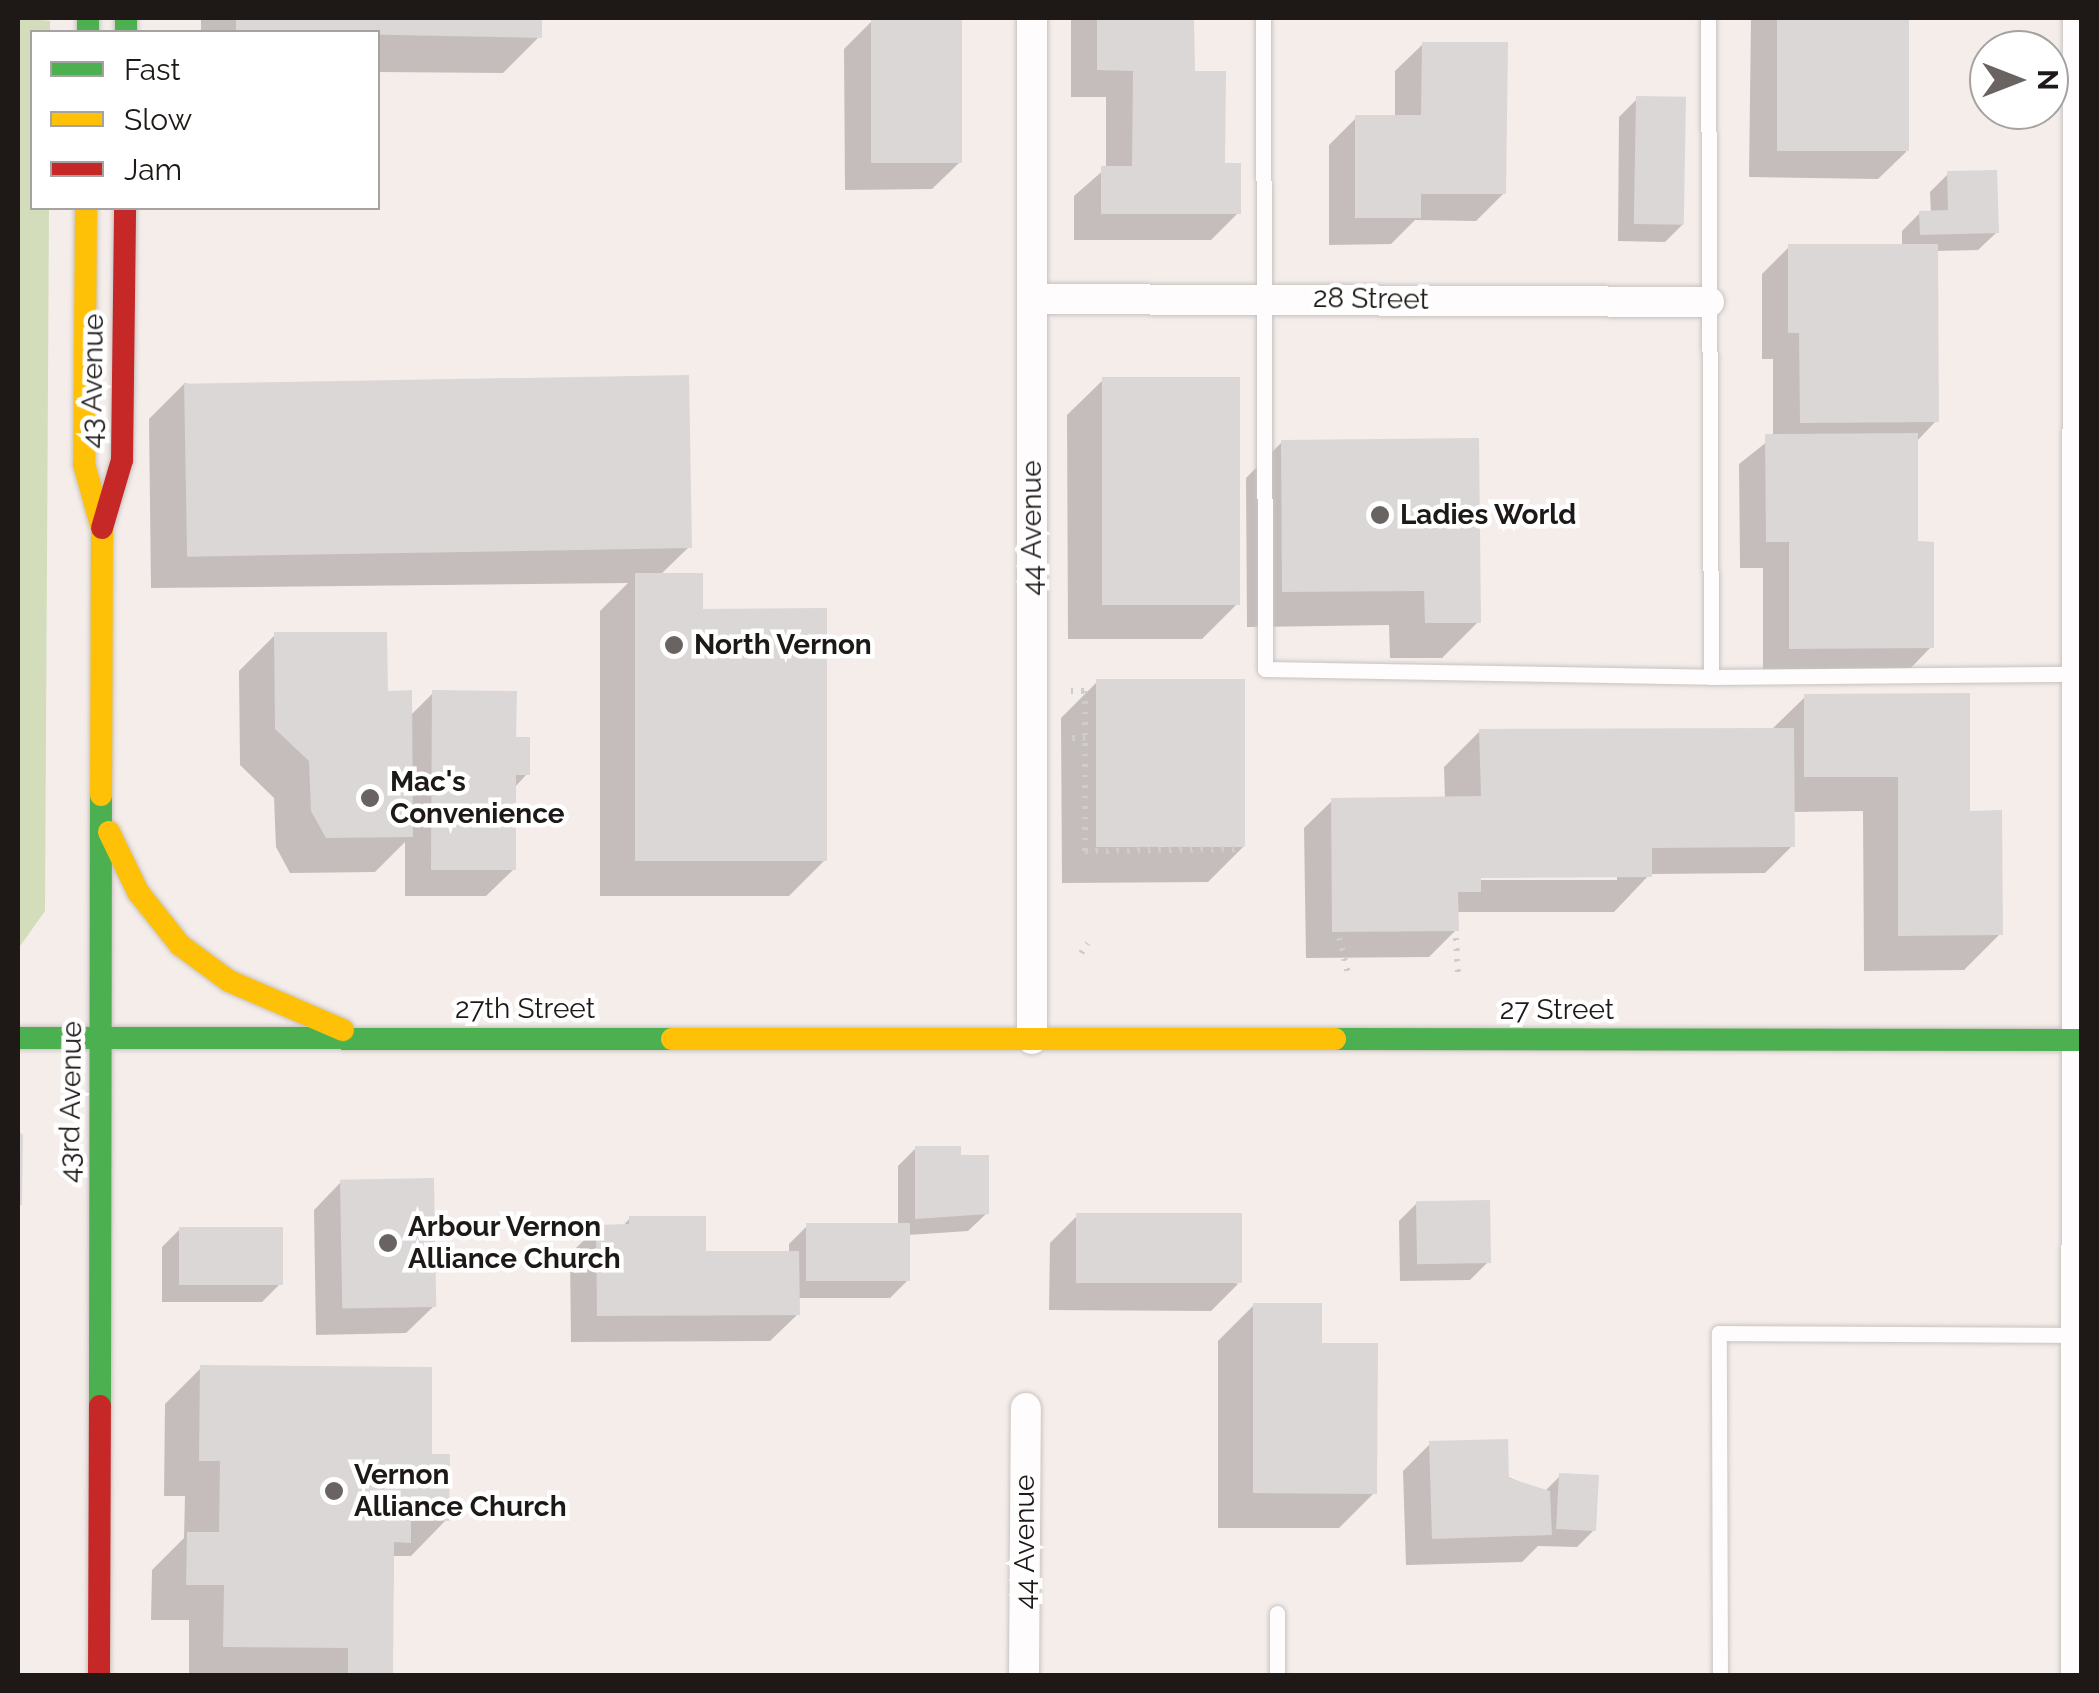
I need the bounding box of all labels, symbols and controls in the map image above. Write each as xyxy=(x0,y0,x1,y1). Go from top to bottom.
legend xyxy=(30,30,380,210)
north arrow xyxy=(1969,30,2069,130)
text: Fast xyxy=(124,52,181,87)
text: N xyxy=(2031,69,2064,91)
text: Slow xyxy=(124,102,192,137)
text: Jam xyxy=(124,152,182,187)
street label: 28 Street xyxy=(1313,281,1429,317)
street label: 43 Avenue xyxy=(75,313,111,449)
street label: 44 Avenue xyxy=(1015,460,1049,596)
place label: Ladies World xyxy=(1400,498,1577,532)
marker: Ladies World xyxy=(1369,504,1391,526)
place label: North Vernon xyxy=(694,628,873,662)
marker: North Vernon xyxy=(663,634,685,656)
place label: Mac's Convenience xyxy=(390,765,565,831)
marker: Mac's Convenience xyxy=(359,787,381,809)
street label: 27th Street xyxy=(455,992,595,1026)
street label: 27 Street xyxy=(1500,993,1614,1027)
street label: 43rd Avenue xyxy=(53,1020,89,1184)
place label: Arbour Vernon Alliance Church xyxy=(408,1210,621,1276)
marker: Arbour Vernon Alliance Church xyxy=(377,1232,399,1254)
place label: Vernon Alliance Church xyxy=(354,1458,567,1524)
street label: 44 Avenue xyxy=(1008,1474,1042,1610)
marker: Vernon Alliance Church xyxy=(323,1480,345,1502)

